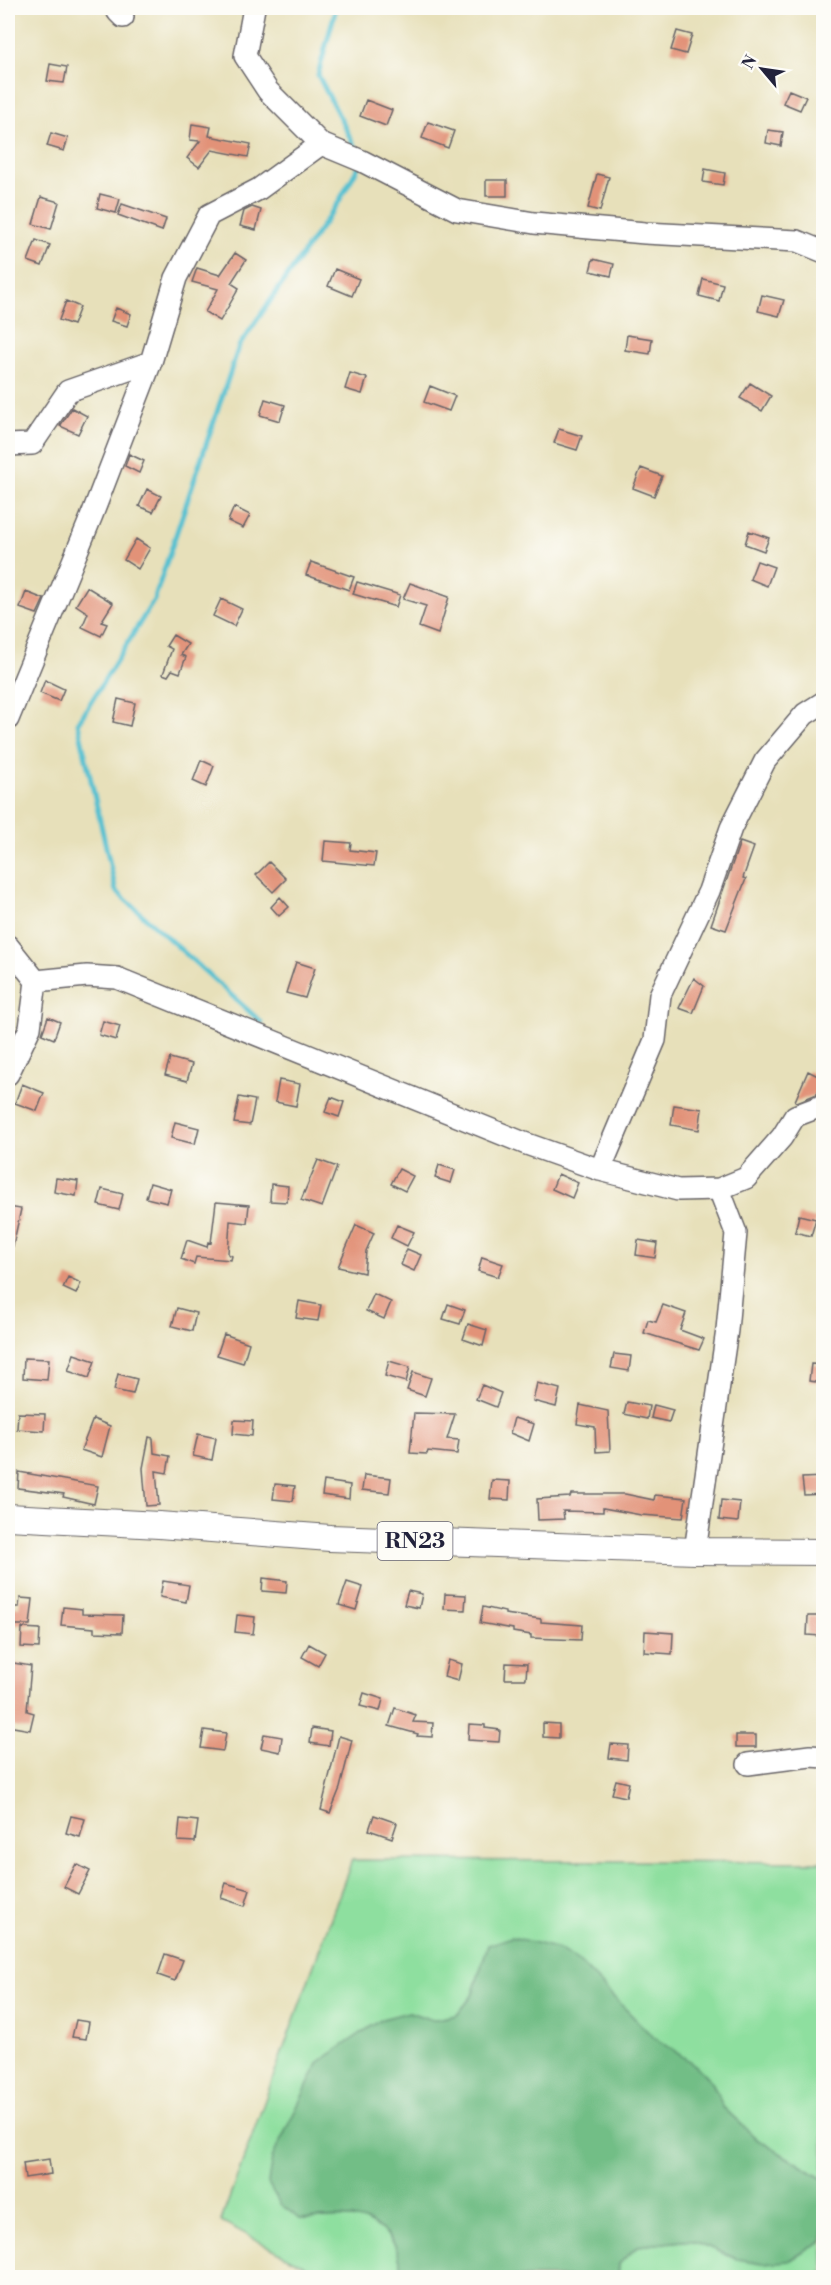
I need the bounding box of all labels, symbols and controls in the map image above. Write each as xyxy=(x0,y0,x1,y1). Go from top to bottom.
north arrow xyxy=(732,39,792,99)
text: N xyxy=(738,52,762,73)
road number: RN23 xyxy=(378,1522,452,1560)

